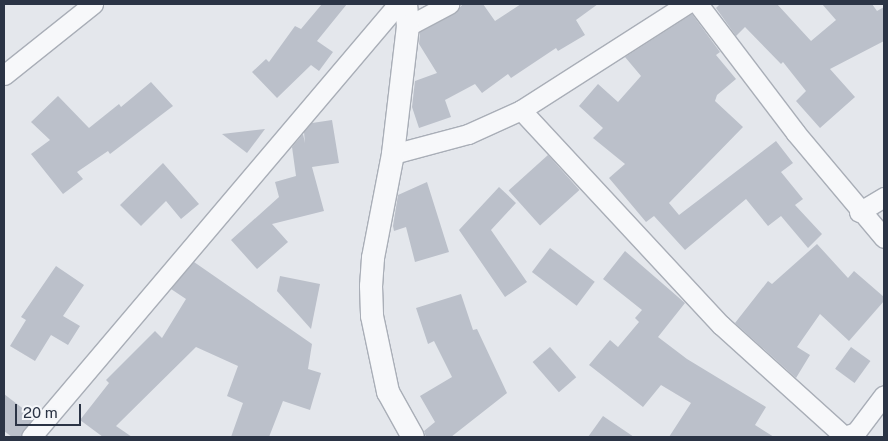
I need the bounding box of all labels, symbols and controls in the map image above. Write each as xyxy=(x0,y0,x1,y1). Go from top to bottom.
scale bar xyxy=(18,394,84,426)
text: 20 m xyxy=(23,404,58,421)

